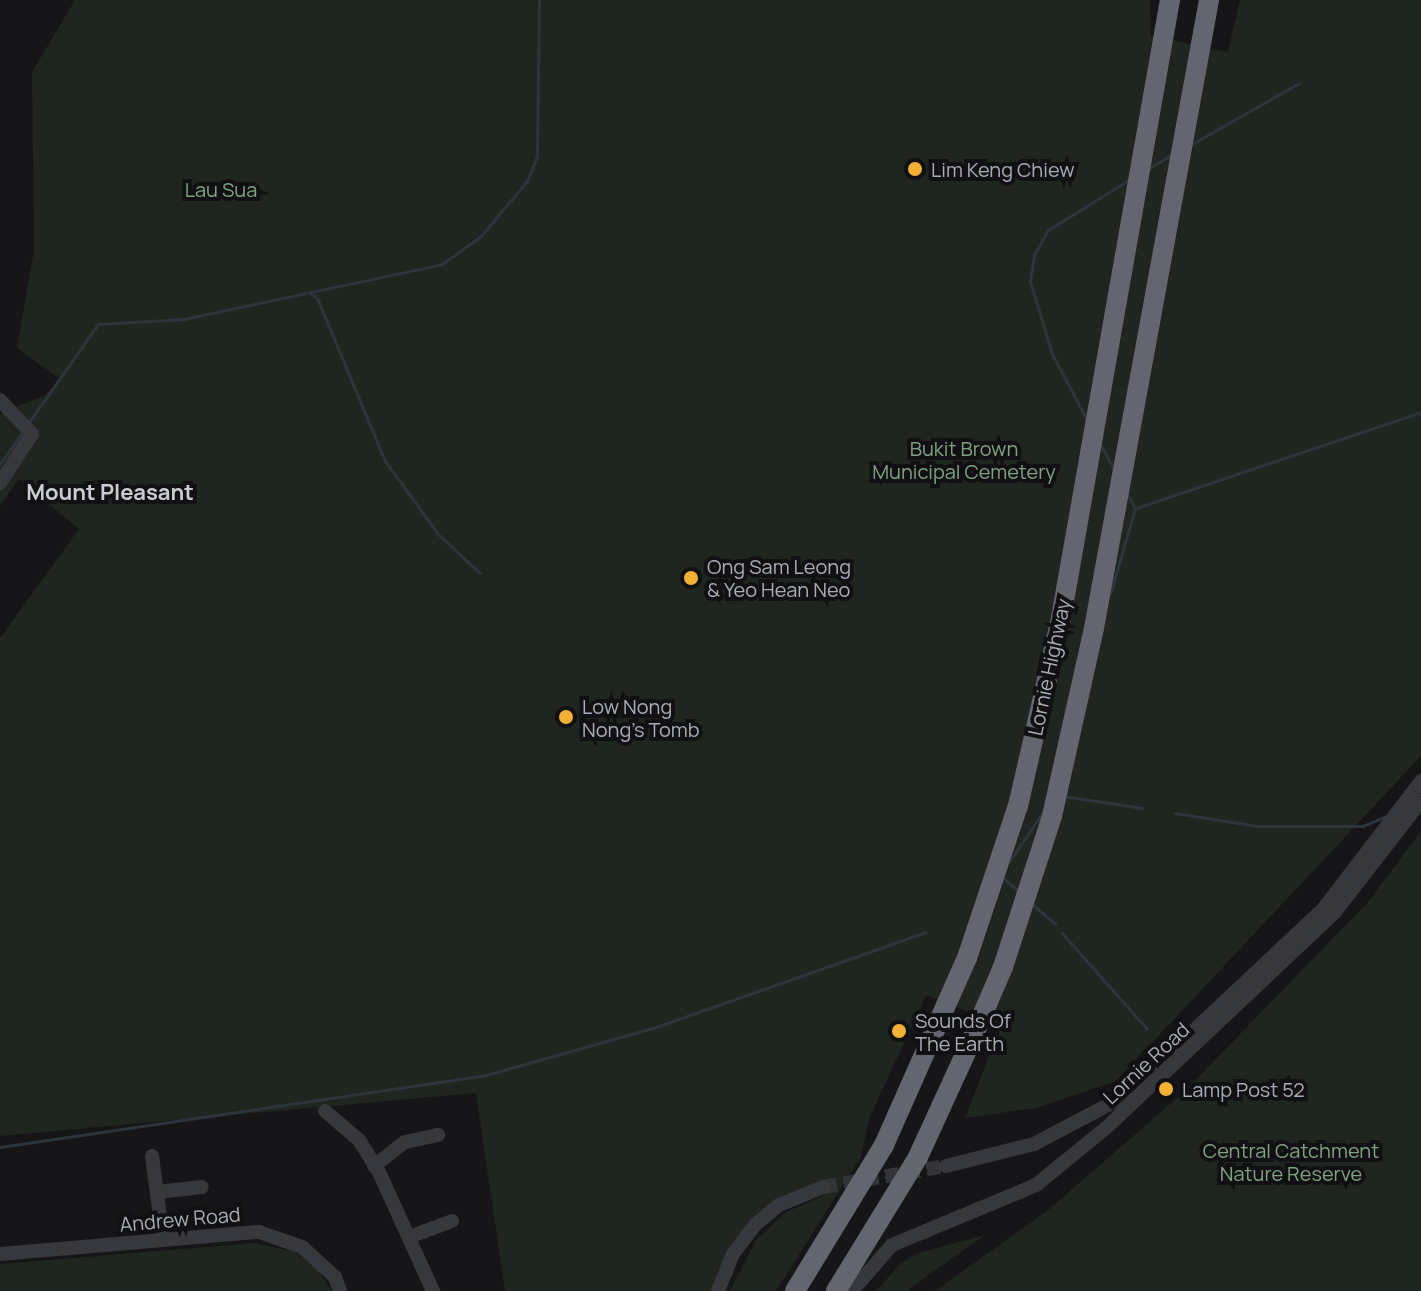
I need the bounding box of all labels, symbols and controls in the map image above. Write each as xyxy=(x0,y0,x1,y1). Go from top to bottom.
place label: Lim Keng Chiew xyxy=(931,157,1075,181)
marker: Lim Keng Chiew xyxy=(906,160,924,178)
park label: Lau Sua xyxy=(185,177,257,201)
park label: Bukit Brown Municipal Cemetery xyxy=(872,437,1056,484)
district label: Mount Pleasant xyxy=(26,480,194,506)
place label: Ong Sam Leong & Yeo Hean Neo xyxy=(707,554,851,601)
marker: Ong Sam Leong & Yeo Hean Neo xyxy=(682,569,700,587)
street label: Lornie Highway xyxy=(1023,596,1075,738)
place label: Low Nong Nong's Tomb xyxy=(582,694,699,741)
marker: Low Nong Nong's Tomb xyxy=(557,708,575,726)
place label: Sounds Of The Earth xyxy=(915,1008,1011,1055)
street label: Lornie Road xyxy=(1098,1017,1194,1109)
marker: Sounds Of The Earth xyxy=(890,1022,908,1040)
place label: Lamp Post 52 xyxy=(1182,1077,1305,1101)
marker: Lamp Post 52 xyxy=(1157,1080,1175,1098)
park label: Central Catchment Nature Reserve xyxy=(1203,1139,1379,1186)
street label: Andrew Road xyxy=(118,1202,242,1236)

